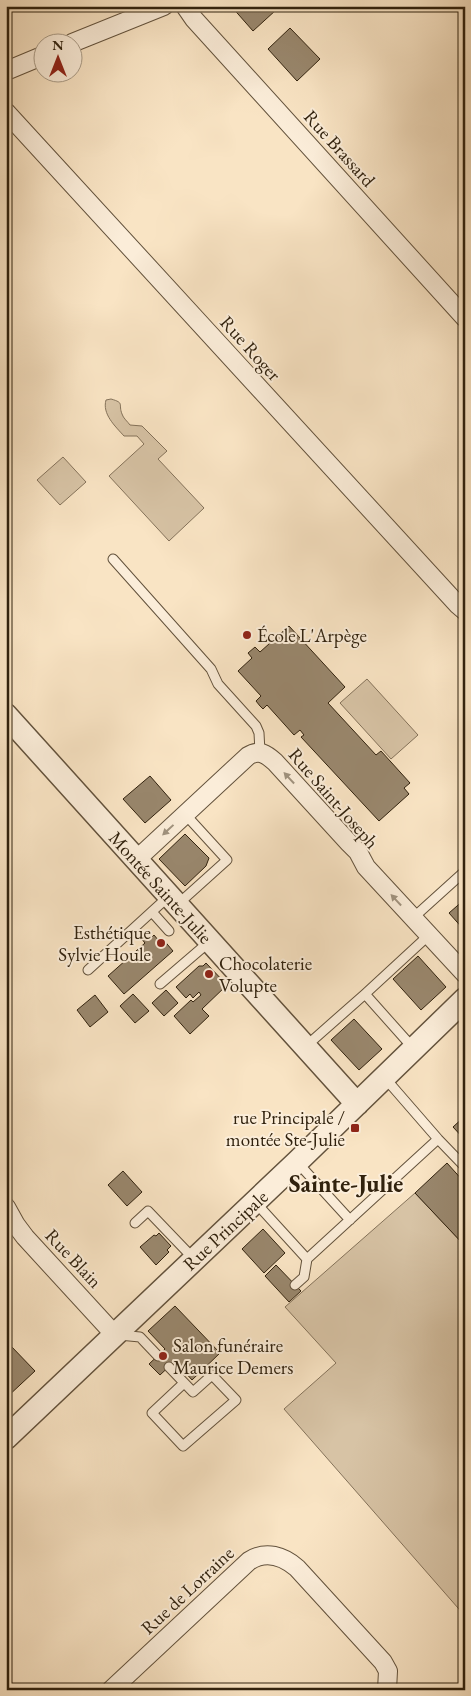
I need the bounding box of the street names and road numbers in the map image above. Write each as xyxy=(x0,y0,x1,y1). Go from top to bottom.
street label: Rue Brassard xyxy=(298,104,381,193)
street label: Rue Roger xyxy=(215,310,287,387)
street label: Rue Saint-Joseph xyxy=(283,743,384,854)
street label: Montée Sainte-Julie xyxy=(103,826,218,949)
street label: Rue Principale xyxy=(177,1184,273,1276)
street label: Rue Blain xyxy=(40,1223,108,1293)
street label: Rue de Lorraine xyxy=(135,1541,239,1640)

